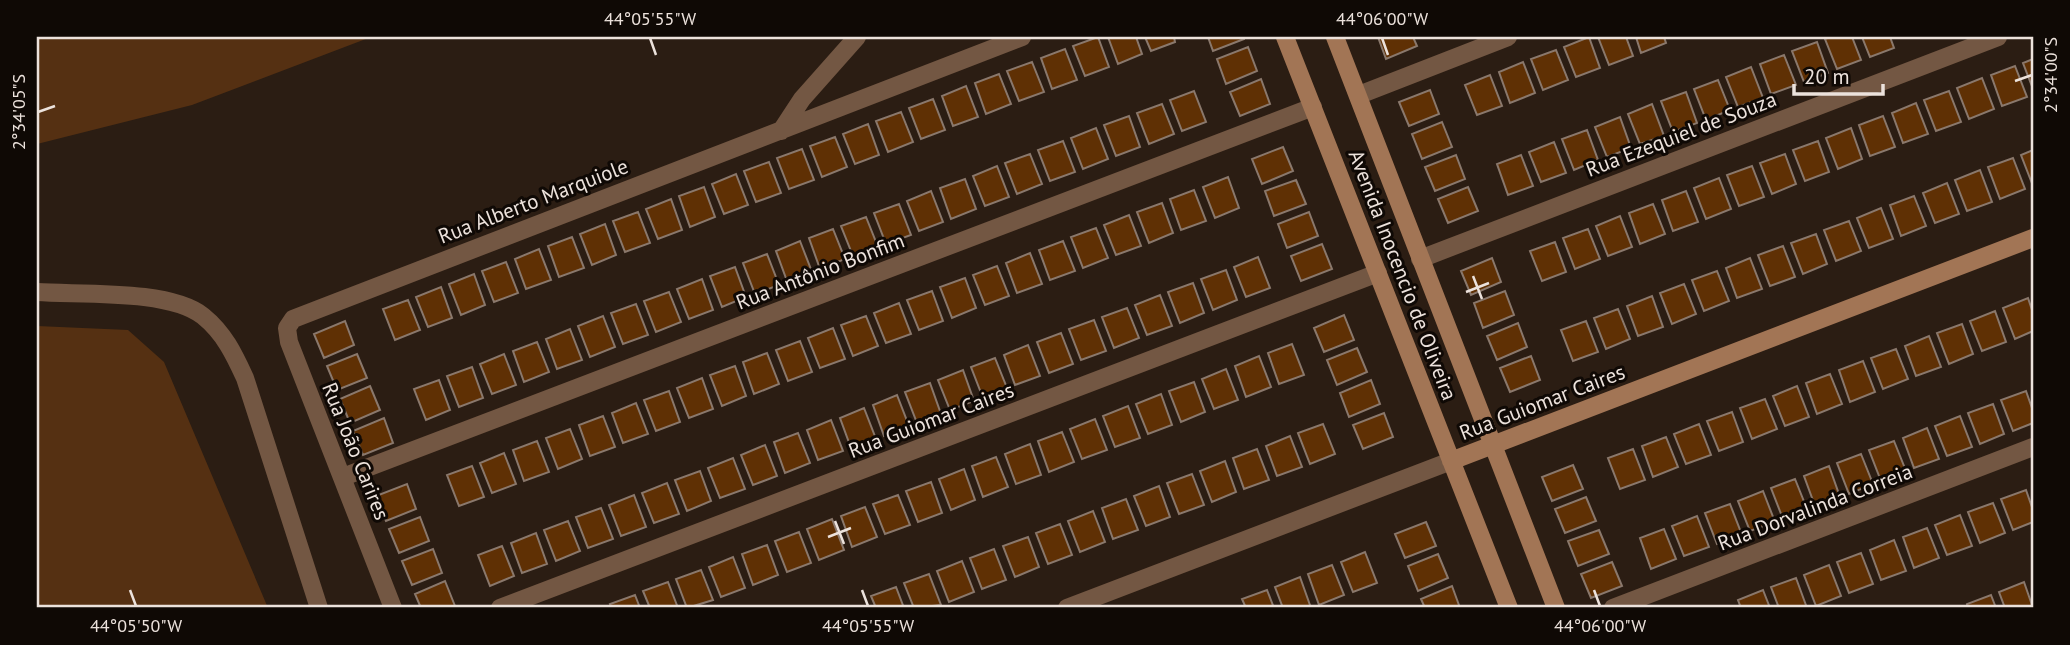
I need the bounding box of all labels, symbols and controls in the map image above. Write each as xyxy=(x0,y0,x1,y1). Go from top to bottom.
text: 44°05'55"W xyxy=(604,7,696,30)
text: 44°06'00"W xyxy=(1336,7,1428,30)
text: 2°34'00"S xyxy=(2039,37,2062,113)
scale bar xyxy=(1794,52,1883,96)
text: 20 m xyxy=(1804,63,1850,90)
text: 2°34'05"S xyxy=(7,74,30,150)
street label: Rua Ezequiel de Souza xyxy=(1582,85,1780,183)
street label: Avenida Inocencio de Oliveira xyxy=(1343,146,1463,404)
street label: Rua Alberto Marquiole xyxy=(434,152,632,250)
street label: Rua Antônio Bonfim xyxy=(732,226,908,316)
street label: Rua Guiomar Caires xyxy=(1455,358,1629,446)
street label: Rua Guiomar Caires xyxy=(844,376,1018,464)
street label: Rua João Carires xyxy=(316,378,396,524)
street label: Rua Dorvalinda Correia xyxy=(1714,457,1916,557)
text: 44°05'50"W xyxy=(90,614,182,637)
text: 44°05'55"W xyxy=(822,614,914,637)
text: 44°06'00"W xyxy=(1554,614,1646,637)

